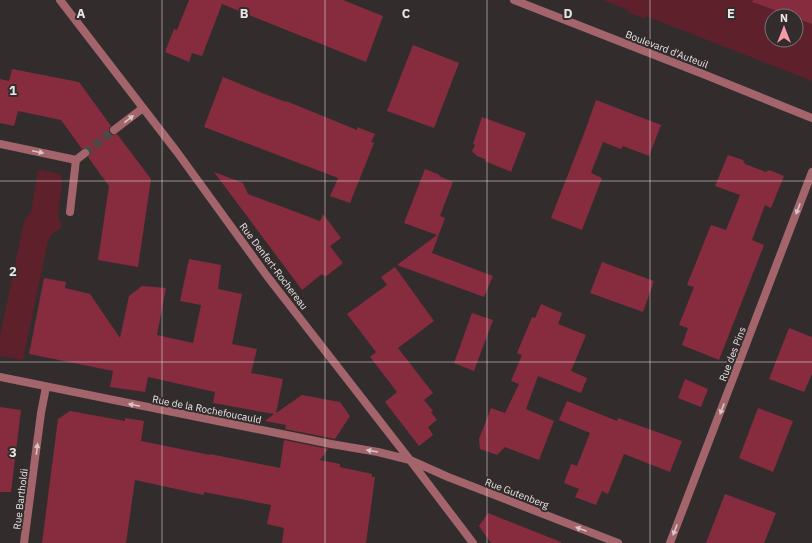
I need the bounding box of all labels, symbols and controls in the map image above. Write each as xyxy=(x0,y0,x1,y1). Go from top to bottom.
text: A xyxy=(77,5,86,22)
text: B xyxy=(240,5,249,22)
text: C xyxy=(402,5,411,22)
text: D xyxy=(563,5,573,22)
text: E xyxy=(727,5,735,22)
north arrow xyxy=(764,8,804,48)
text: N xyxy=(780,11,788,25)
street label: Boulevard d'Auteuil xyxy=(624,28,710,71)
text: 1 xyxy=(9,82,17,99)
one-way arrow xyxy=(123,115,134,124)
one-way arrow xyxy=(32,149,44,155)
one-way arrow xyxy=(794,203,800,215)
street label: Rue Denfert-Rochereau xyxy=(237,220,311,312)
text: 2 xyxy=(9,263,17,280)
street label: Rue des Pins xyxy=(716,325,749,383)
street label: Rue de la Rochefoucauld xyxy=(151,393,263,426)
one-way arrow xyxy=(128,401,140,407)
one-way arrow xyxy=(719,403,725,414)
one-way arrow xyxy=(33,443,40,455)
text: 3 xyxy=(9,444,17,461)
one-way arrow xyxy=(366,448,378,454)
street label: Rue Bartholdi xyxy=(10,468,31,530)
street label: Rue Gutenberg xyxy=(483,475,551,512)
one-way arrow xyxy=(575,525,587,531)
one-way arrow xyxy=(672,525,678,537)

